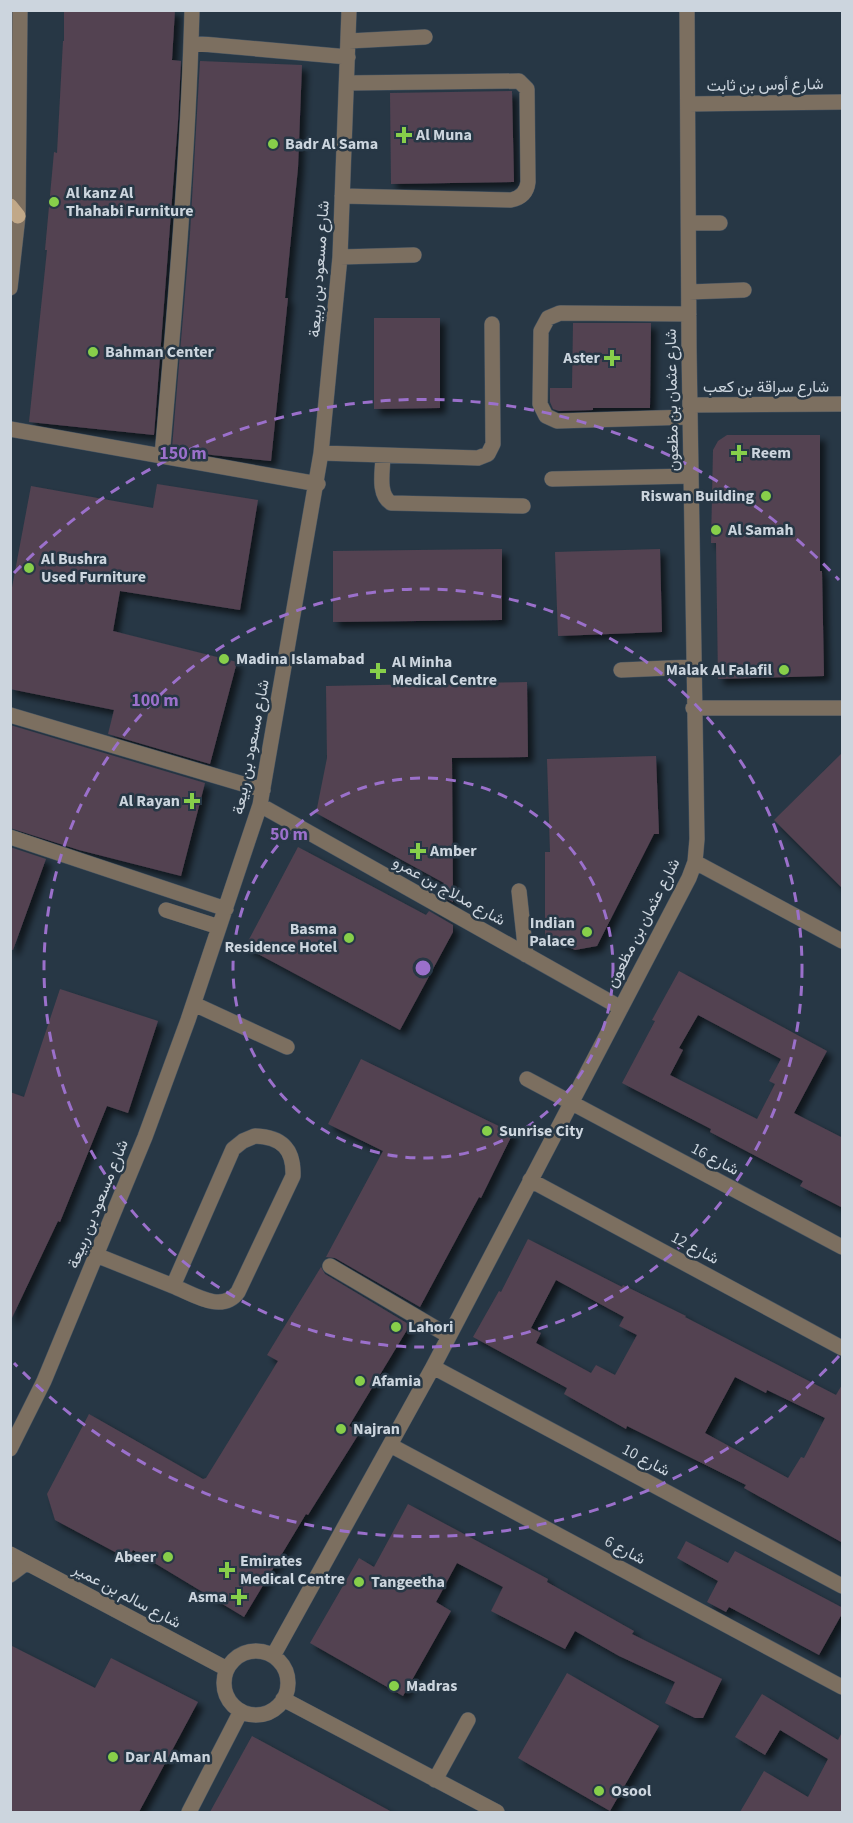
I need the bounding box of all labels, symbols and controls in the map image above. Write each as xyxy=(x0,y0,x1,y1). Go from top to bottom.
street label: شارع أوس بن ثابت xyxy=(706,73,824,97)
place label: Al Muna xyxy=(415,124,472,146)
marker: Al Muna xyxy=(397,128,411,142)
place label: Badr Al Sama xyxy=(285,133,378,155)
marker: Badr Al Sama xyxy=(266,137,280,151)
place label: Al kanz Al Thahabi Furniture xyxy=(65,182,194,222)
marker: Al kanz Al Thahabi Furniture xyxy=(47,195,61,209)
street label: شارع مسعود بن ربيعة xyxy=(303,200,335,338)
street label: شارع عثمان بن مظعون xyxy=(660,328,684,472)
place label: Bahman Center xyxy=(105,341,215,363)
marker: Bahman Center xyxy=(86,345,100,359)
place label: Aster xyxy=(562,347,601,369)
marker: Aster xyxy=(605,351,619,365)
street label: شارع سراقة بن كعب xyxy=(703,376,829,398)
text: 150 m xyxy=(159,441,207,466)
place label: Reem xyxy=(751,442,791,464)
marker: Reem xyxy=(732,446,746,460)
place label: Riswan Building xyxy=(641,485,754,507)
marker: Riswan Building xyxy=(759,489,773,503)
place label: Al Samah xyxy=(727,519,794,541)
marker: Al Samah xyxy=(709,523,723,537)
place label: Al Bushra Used Furniture xyxy=(40,548,146,588)
marker: Al Bushra Used Furniture xyxy=(22,561,36,575)
place label: Madina Islamabad xyxy=(236,648,365,670)
place label: Al Minha Medical Centre xyxy=(391,651,497,691)
marker: Madina Islamabad xyxy=(217,652,231,666)
place label: Malak Al Falafil xyxy=(666,659,772,681)
marker: Al Minha Medical Centre xyxy=(369,662,387,680)
marker: Malak Al Falafil xyxy=(777,663,791,677)
street label: شارع مسعود بن ربيعة xyxy=(227,678,275,816)
text: 100 m xyxy=(131,688,179,713)
place label: Al Rayan xyxy=(118,790,180,812)
marker: Al Rayan xyxy=(185,794,199,808)
text: 50 m xyxy=(270,822,308,847)
place label: Amber xyxy=(429,840,477,862)
marker: Amber xyxy=(411,844,425,858)
street label: شارع مدلاج بن عمرو xyxy=(389,851,509,931)
street label: شارع عثمان بن مظعون xyxy=(601,854,685,992)
place label: Indian Palace xyxy=(529,912,575,952)
place label: Basma Residence Hotel xyxy=(224,918,337,958)
marker: Indian Palace xyxy=(580,925,594,939)
marker: Basma Residence Hotel xyxy=(342,931,356,945)
centre of rings xyxy=(413,958,433,978)
place label: Sunrise City xyxy=(499,1120,584,1142)
marker: Sunrise City xyxy=(480,1124,494,1138)
street label: شارع مسعود بن ربيعة xyxy=(62,1136,134,1272)
street label: شارع 16 xyxy=(687,1137,743,1181)
street label: شارع 12 xyxy=(667,1226,723,1270)
place label: Lahori xyxy=(408,1316,454,1338)
marker: Lahori xyxy=(389,1320,403,1334)
place label: Afamia xyxy=(371,1370,421,1392)
marker: Afamia xyxy=(353,1374,367,1388)
place label: Najran xyxy=(353,1418,400,1440)
marker: Najran xyxy=(334,1422,348,1436)
street label: شارع 10 xyxy=(618,1438,674,1482)
street label: شارع 6 xyxy=(601,1530,649,1570)
place label: Abeer xyxy=(114,1546,157,1568)
marker: Abeer xyxy=(161,1550,175,1564)
place label: Emirates Medical Centre xyxy=(240,1550,345,1590)
street label: شارع سالم بن عمير xyxy=(68,1558,185,1634)
marker: Emirates Medical Centre xyxy=(218,1561,236,1579)
place label: Tangeetha xyxy=(371,1571,445,1593)
marker: Tangeetha xyxy=(352,1575,366,1589)
place label: Asma xyxy=(187,1586,227,1608)
marker: Asma xyxy=(232,1590,246,1604)
place label: Madras xyxy=(406,1675,457,1697)
marker: Madras xyxy=(387,1679,401,1693)
place label: Dar Al Aman xyxy=(125,1746,211,1768)
marker: Dar Al Aman xyxy=(106,1750,120,1764)
place label: Osool xyxy=(611,1780,652,1802)
marker: Osool xyxy=(592,1784,606,1798)

